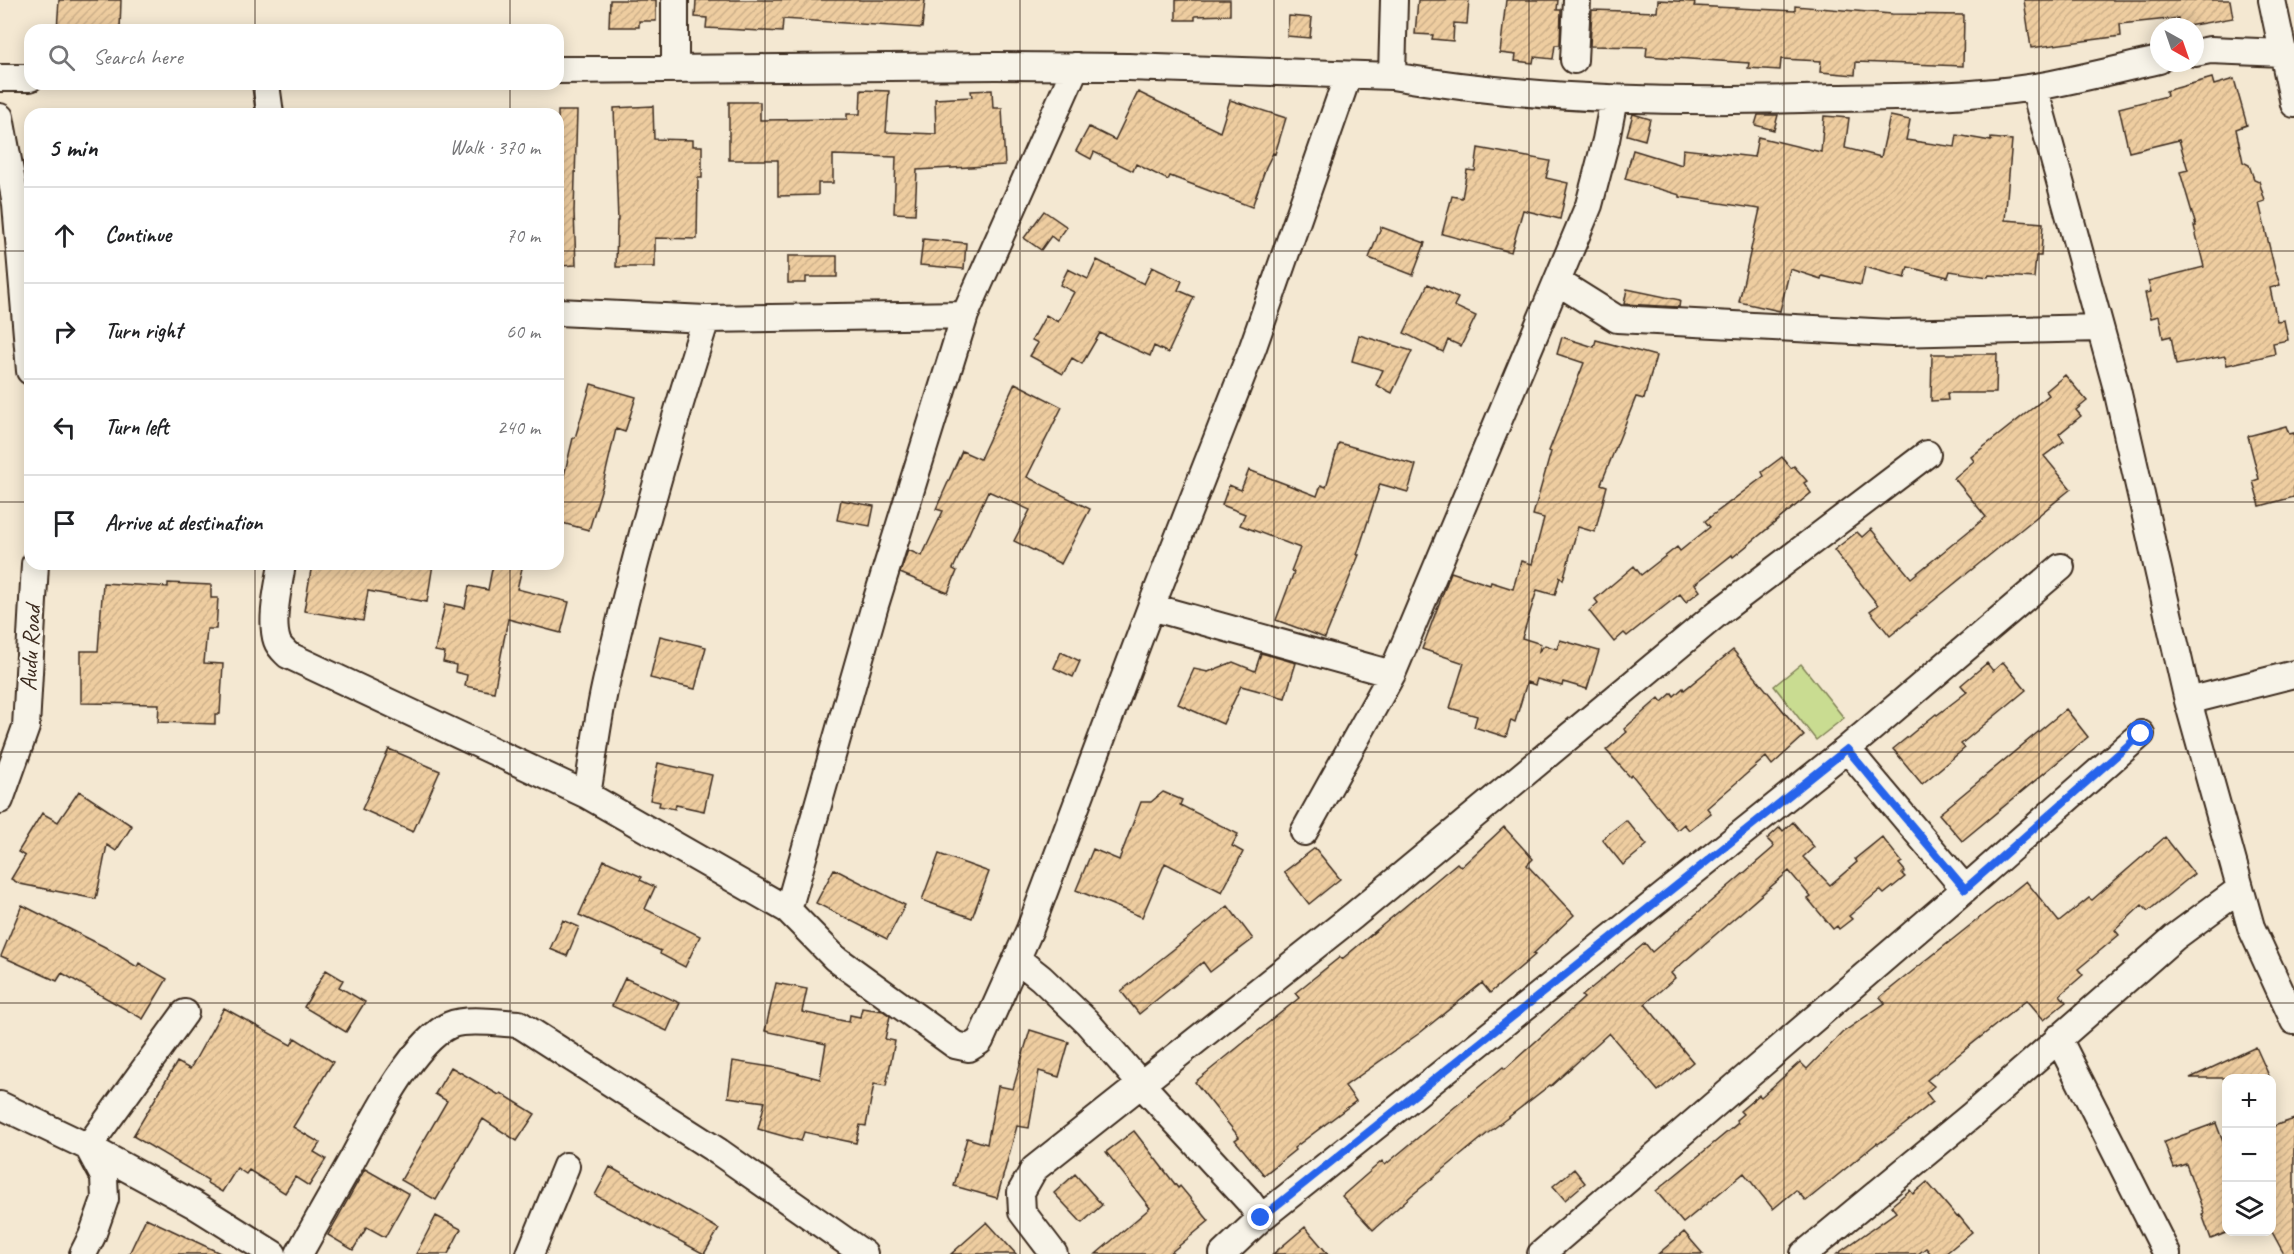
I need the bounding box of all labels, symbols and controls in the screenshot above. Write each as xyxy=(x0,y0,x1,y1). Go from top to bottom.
north arrow xyxy=(2150,18,2204,72)
search box xyxy=(24,24,564,90)
icon: search xyxy=(45,41,78,74)
text: Search here xyxy=(93,43,183,71)
text: 5 min xyxy=(48,131,97,164)
text: Walk · 370 m xyxy=(450,135,540,160)
icon: ahead xyxy=(48,219,81,252)
text: Continue xyxy=(105,221,171,249)
text: 70 m xyxy=(506,223,540,248)
icon: right xyxy=(48,315,81,348)
text: Turn right xyxy=(105,317,182,345)
text: 60 m xyxy=(506,319,540,344)
icon: left xyxy=(48,411,81,444)
text: Turn left xyxy=(105,413,169,441)
text: 240 m xyxy=(497,415,540,440)
icon: arrive xyxy=(48,507,81,540)
text: Arrive at destination xyxy=(105,509,262,537)
street label: Audu Road xyxy=(13,601,47,692)
route start xyxy=(2127,720,2153,746)
map controls xyxy=(2222,1074,2276,1236)
button: + xyxy=(2222,1074,2276,1128)
button: − xyxy=(2222,1128,2276,1182)
button: layers xyxy=(2222,1182,2276,1236)
route end xyxy=(1247,1204,1273,1230)

